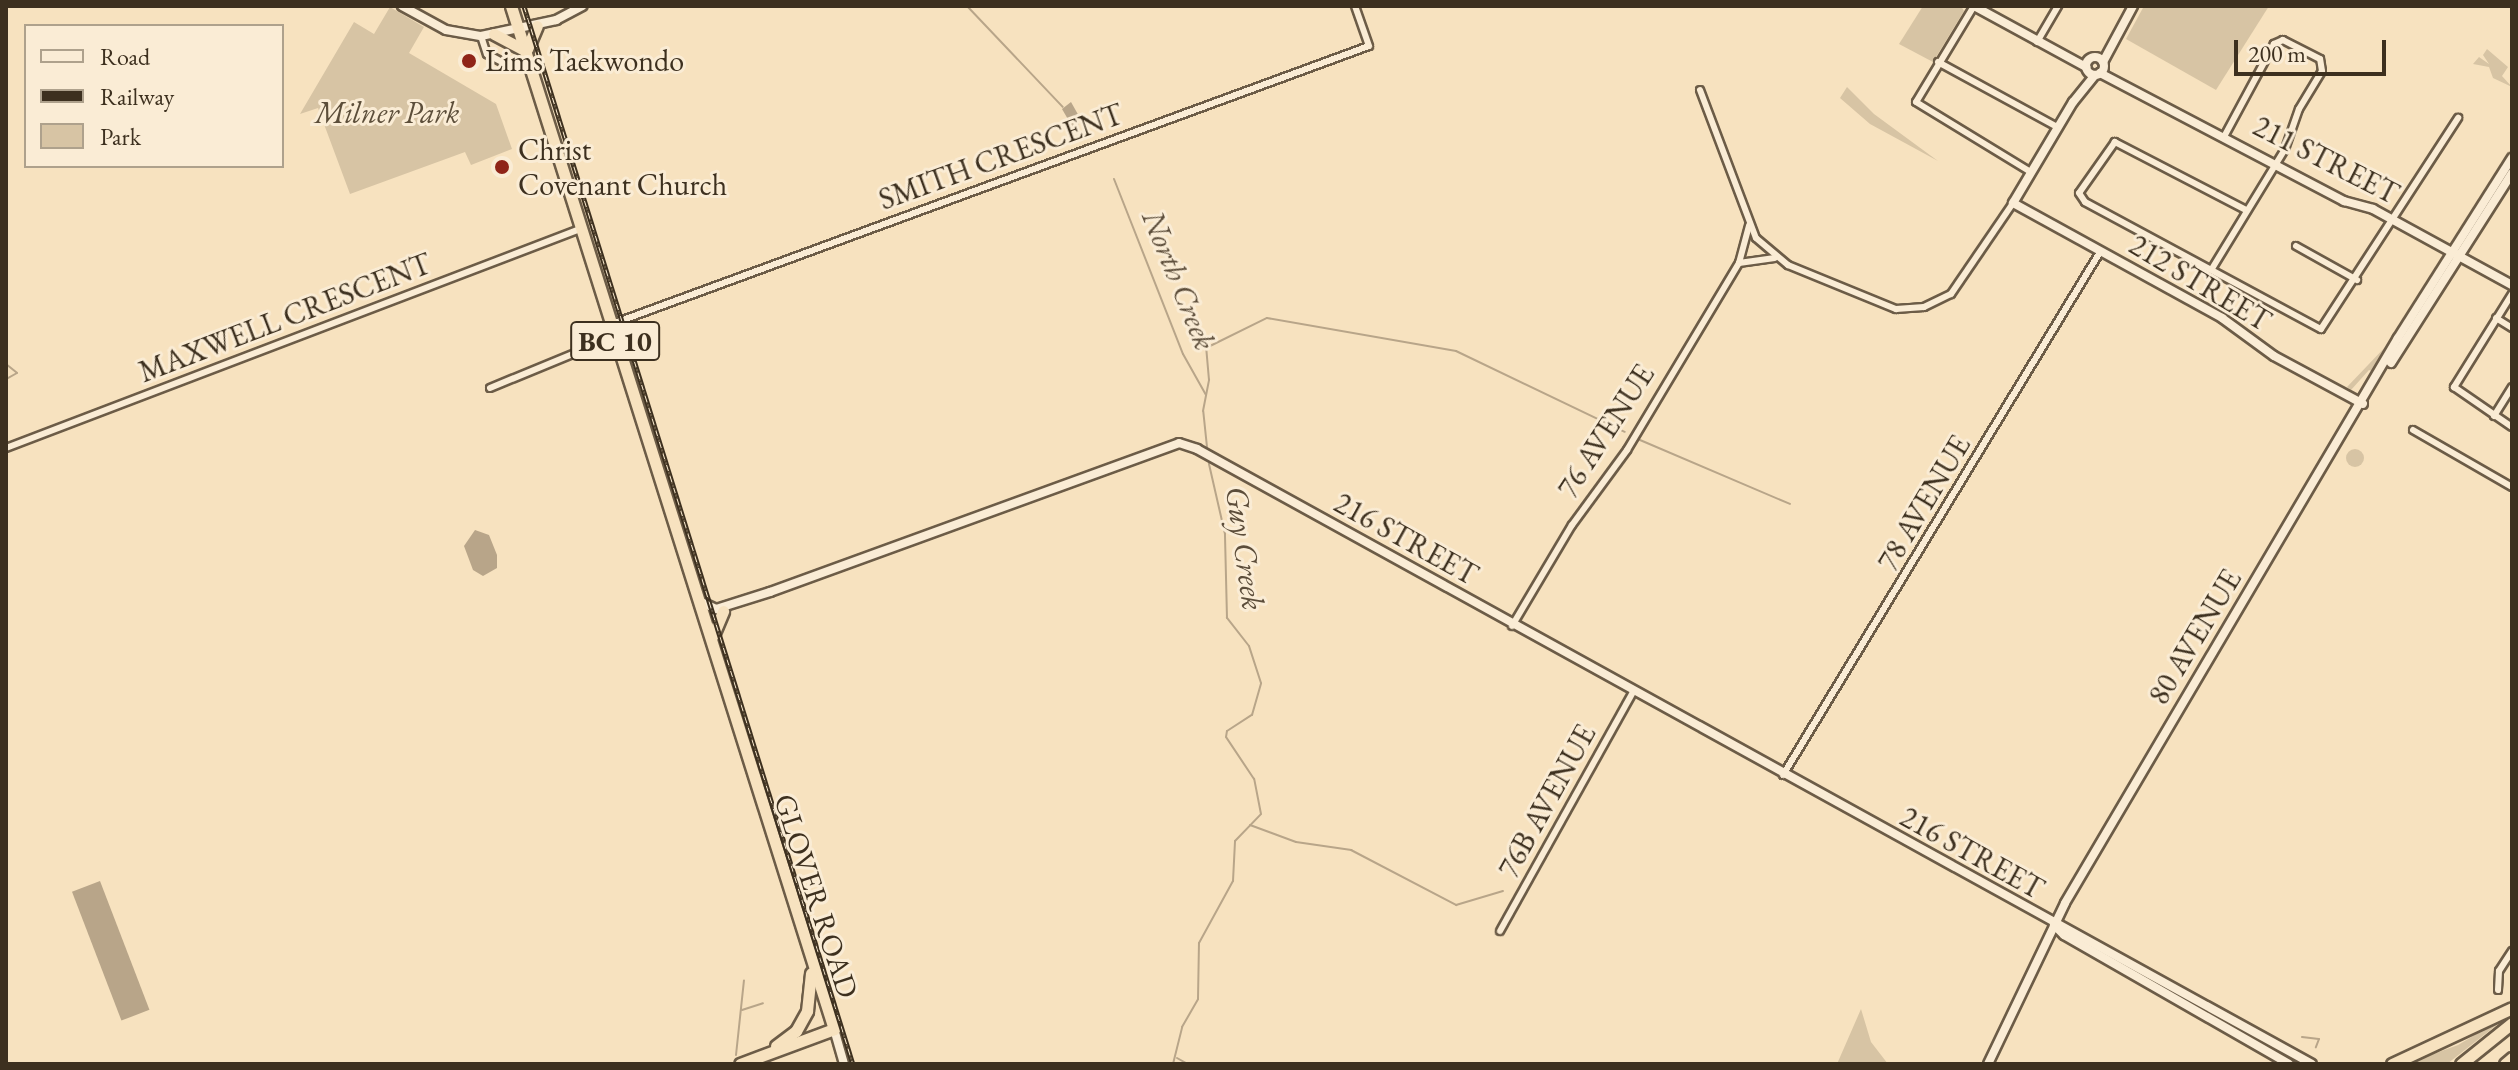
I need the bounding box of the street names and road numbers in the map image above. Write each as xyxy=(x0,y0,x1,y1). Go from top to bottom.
street label: SMITH CRESCENT xyxy=(874,96,1128,218)
street label: 211 STREET xyxy=(2247,108,2405,212)
street label: 212 STREET xyxy=(2123,227,2277,339)
street label: MAXWELL CRESCENT xyxy=(134,246,436,390)
road number: BC 10 xyxy=(569,317,661,365)
street label: 76 AVENUE xyxy=(1550,358,1662,504)
street label: 78 AVENUE xyxy=(1870,429,1978,577)
street label: 216 STREET xyxy=(1328,485,1484,593)
street label: 80 AVENUE xyxy=(2141,563,2249,711)
street label: 76B AVENUE xyxy=(1490,718,1604,884)
street label: GLOVER ROAD xyxy=(766,789,866,1003)
street label: 216 STREET xyxy=(1894,799,2050,907)

